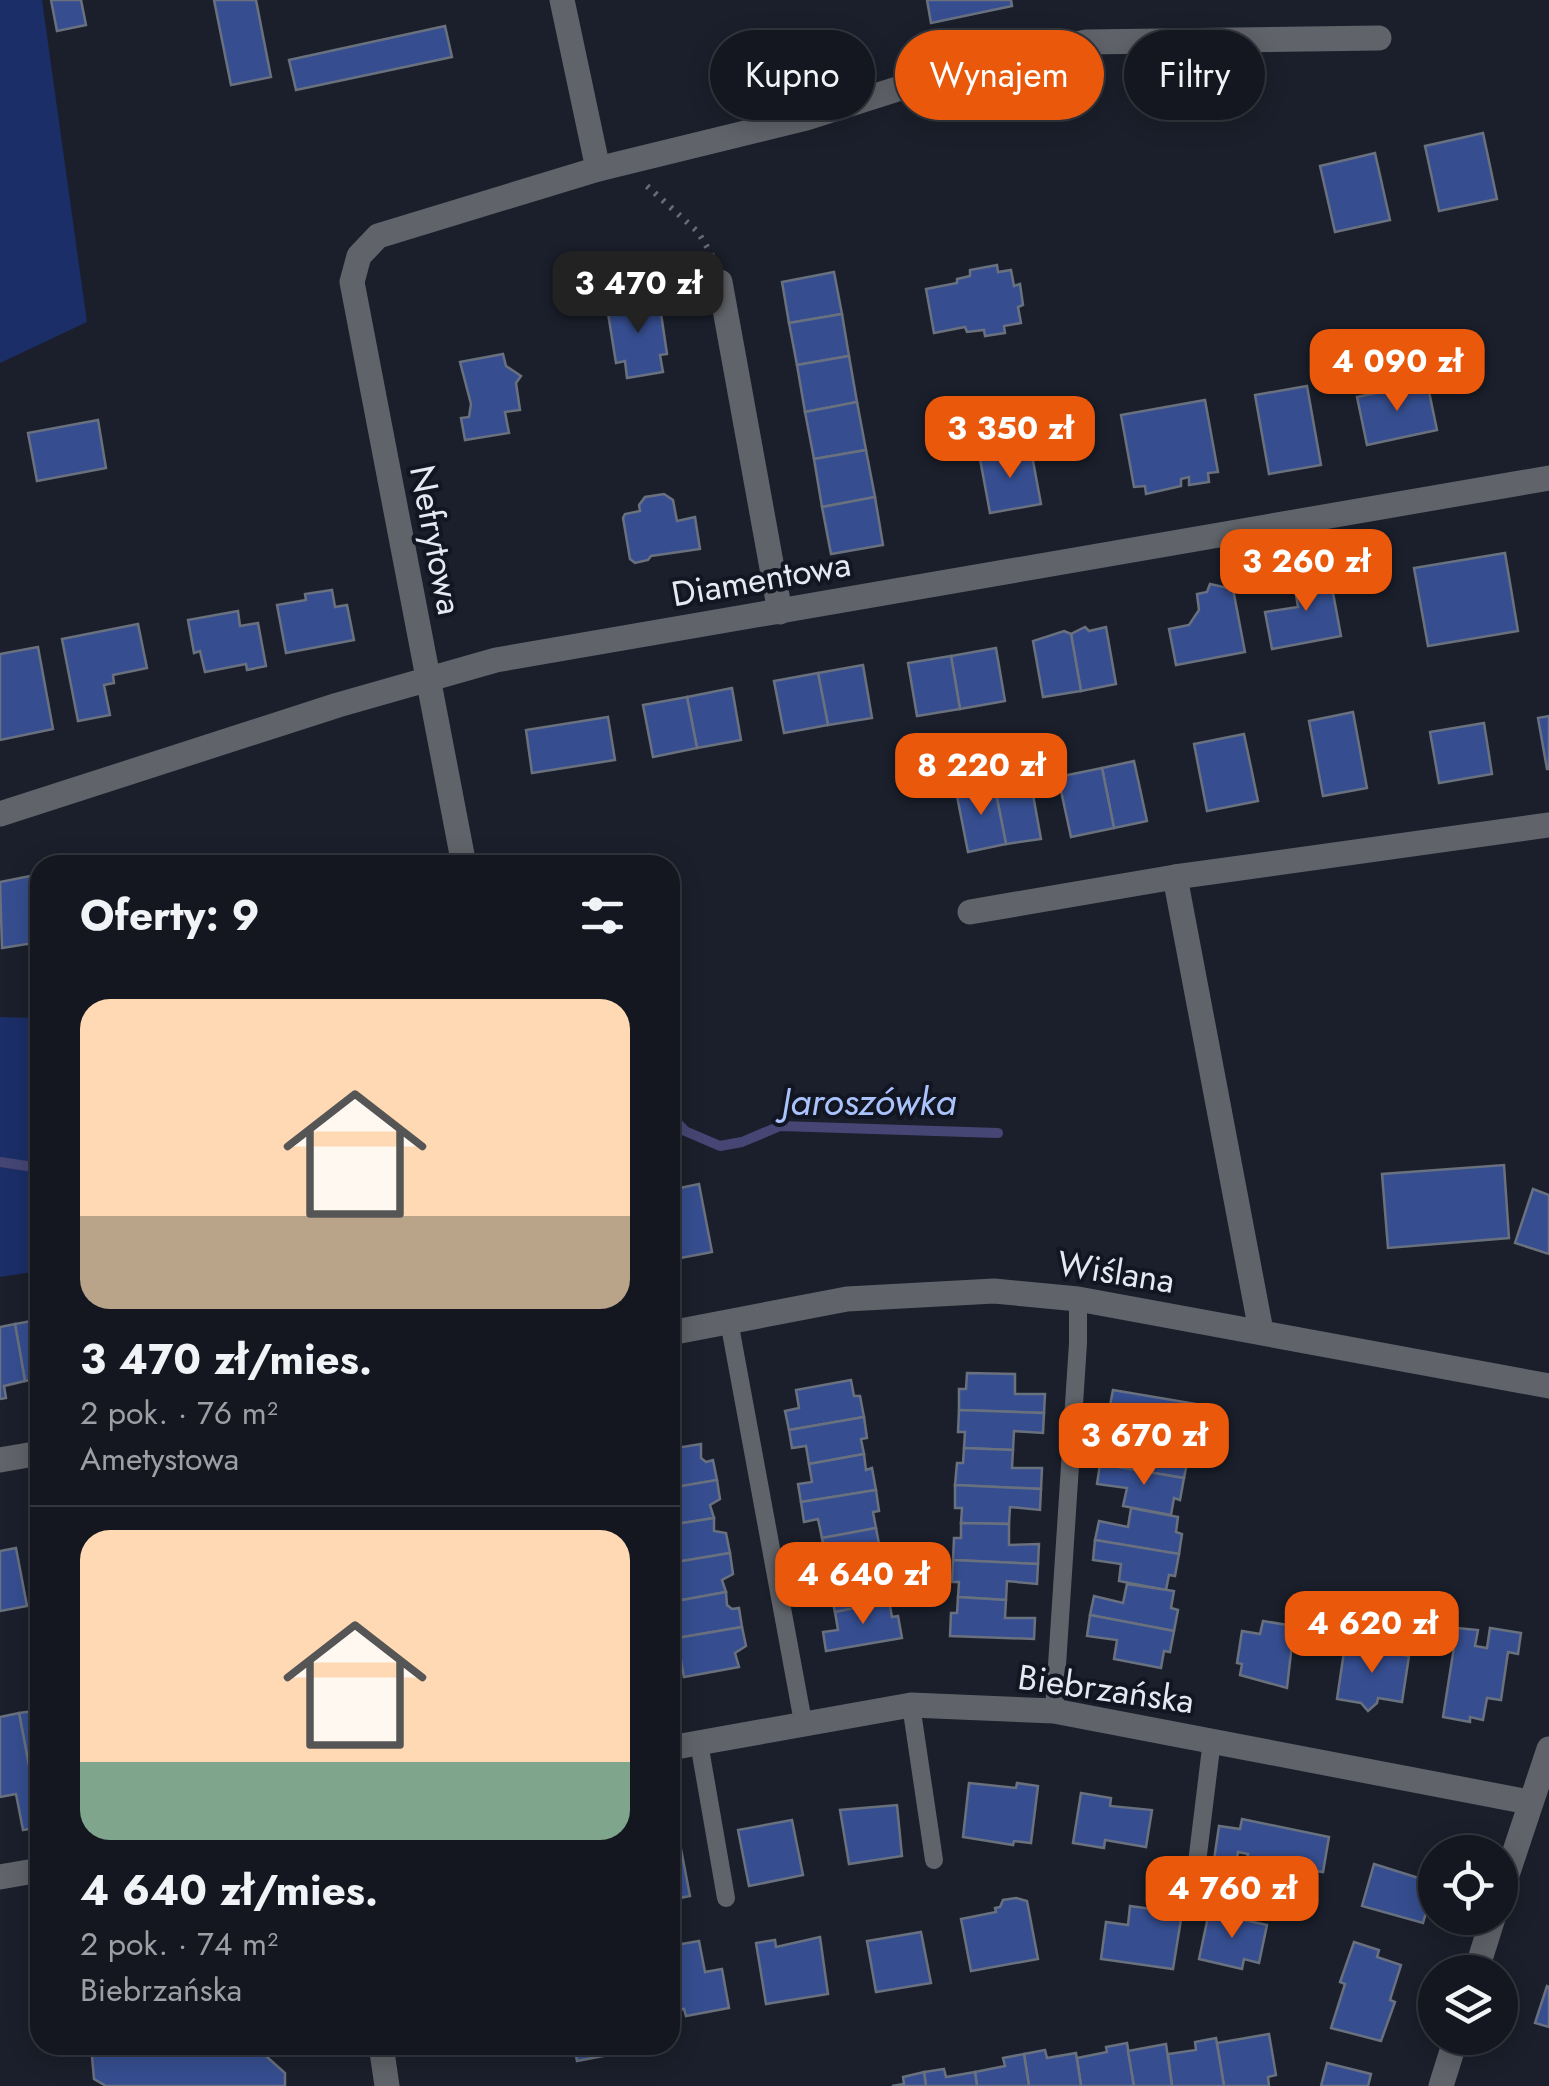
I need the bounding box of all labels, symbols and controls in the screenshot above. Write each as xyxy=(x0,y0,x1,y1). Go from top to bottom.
chip: Kupno xyxy=(710,30,875,120)
chip: Wynajem xyxy=(895,30,1104,120)
chip: Filtry xyxy=(1124,30,1265,120)
pin: 3 470 zł xyxy=(535,251,741,336)
text: 3 470 zł xyxy=(574,260,702,306)
pin: 4 090 zł xyxy=(1294,329,1500,414)
text: 4 090 zł xyxy=(1332,338,1462,384)
pin: 3 350 zł xyxy=(907,396,1113,481)
text: 3 350 zł xyxy=(947,405,1073,451)
street label: Nefrytowa xyxy=(397,461,475,619)
pin: 3 260 zł xyxy=(1203,529,1409,614)
text: 3 260 zł xyxy=(1242,538,1370,584)
street label: Diamentowa xyxy=(668,539,854,619)
pin: 8 220 zł xyxy=(878,733,1084,818)
text: 8 220 zł xyxy=(917,742,1045,788)
text: Oferty: 9 xyxy=(80,885,260,946)
icon: filters xyxy=(575,888,630,943)
icon: home xyxy=(265,1064,445,1244)
water label: Jaroszówka xyxy=(774,1074,957,1129)
street label: Wiślana xyxy=(1054,1238,1178,1306)
text: 3 470 zł/mies. xyxy=(80,1329,372,1390)
text: 2 pok. · 76 m² xyxy=(80,1390,278,1436)
pin: 3 670 zł xyxy=(1041,1403,1247,1488)
text: 3 670 zł xyxy=(1081,1412,1207,1458)
text: Ametystowa xyxy=(80,1436,239,1482)
pin: 4 640 zł xyxy=(760,1542,966,1627)
text: 4 640 zł xyxy=(797,1551,929,1597)
pin: 4 620 zł xyxy=(1269,1591,1475,1676)
icon: home xyxy=(265,1595,445,1775)
text: 4 620 zł xyxy=(1307,1600,1437,1646)
street label: Biebrzańska xyxy=(1015,1652,1197,1726)
map controls xyxy=(1418,1835,1518,2055)
button: locate xyxy=(1418,1835,1518,1935)
pin: 4 760 zł xyxy=(1129,1856,1335,1941)
text: 4 640 zł/mies. xyxy=(80,1860,378,1921)
text: 4 760 zł xyxy=(1168,1865,1296,1911)
text: 2 pok. · 74 m² xyxy=(80,1921,278,1967)
button: layers xyxy=(1418,1955,1518,2055)
text: Biebrzańska xyxy=(80,1967,242,2013)

